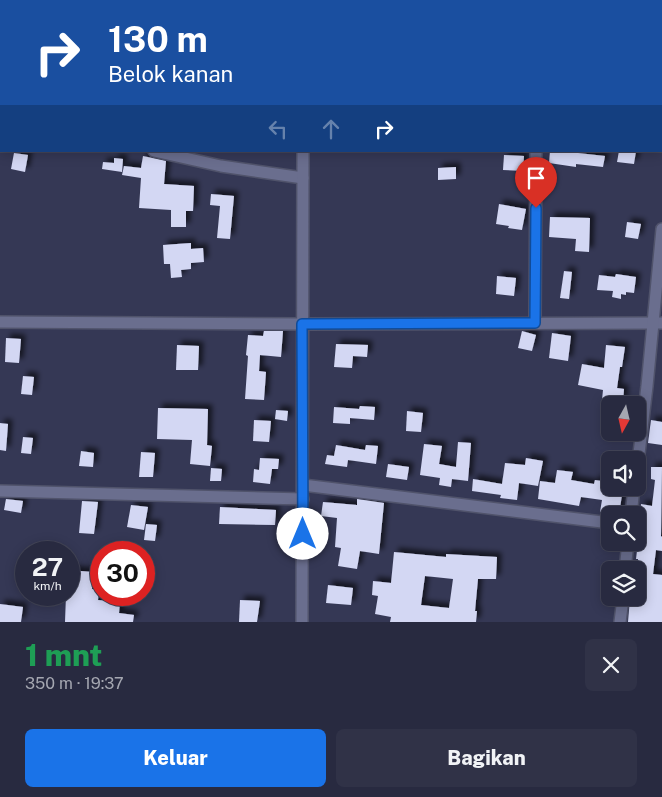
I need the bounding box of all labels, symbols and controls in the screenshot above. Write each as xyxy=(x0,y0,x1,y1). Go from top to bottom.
text: 130 m xyxy=(108,19,208,60)
icon: right xyxy=(25,20,90,85)
text: Belok kanan xyxy=(108,61,233,87)
icon: left xyxy=(264,115,292,143)
icon: ahead xyxy=(317,115,345,143)
icon: right xyxy=(370,115,398,143)
pin xyxy=(515,157,557,208)
icon: arrive xyxy=(522,164,550,192)
north arrow xyxy=(601,396,646,441)
map controls xyxy=(601,396,646,606)
button: sound xyxy=(601,451,646,496)
button: search xyxy=(601,506,646,551)
position arrow xyxy=(276,507,328,559)
speed limit sign: 30 xyxy=(90,541,155,606)
text: 27 xyxy=(32,552,63,582)
button: layers xyxy=(601,561,646,606)
text: km/h xyxy=(33,579,62,593)
text: 1 mnt xyxy=(25,637,102,673)
button: close xyxy=(585,639,637,691)
text: 350 m · 19:37 xyxy=(25,674,124,693)
button: Keluar xyxy=(25,729,326,787)
button: Bagikan xyxy=(336,729,637,787)

